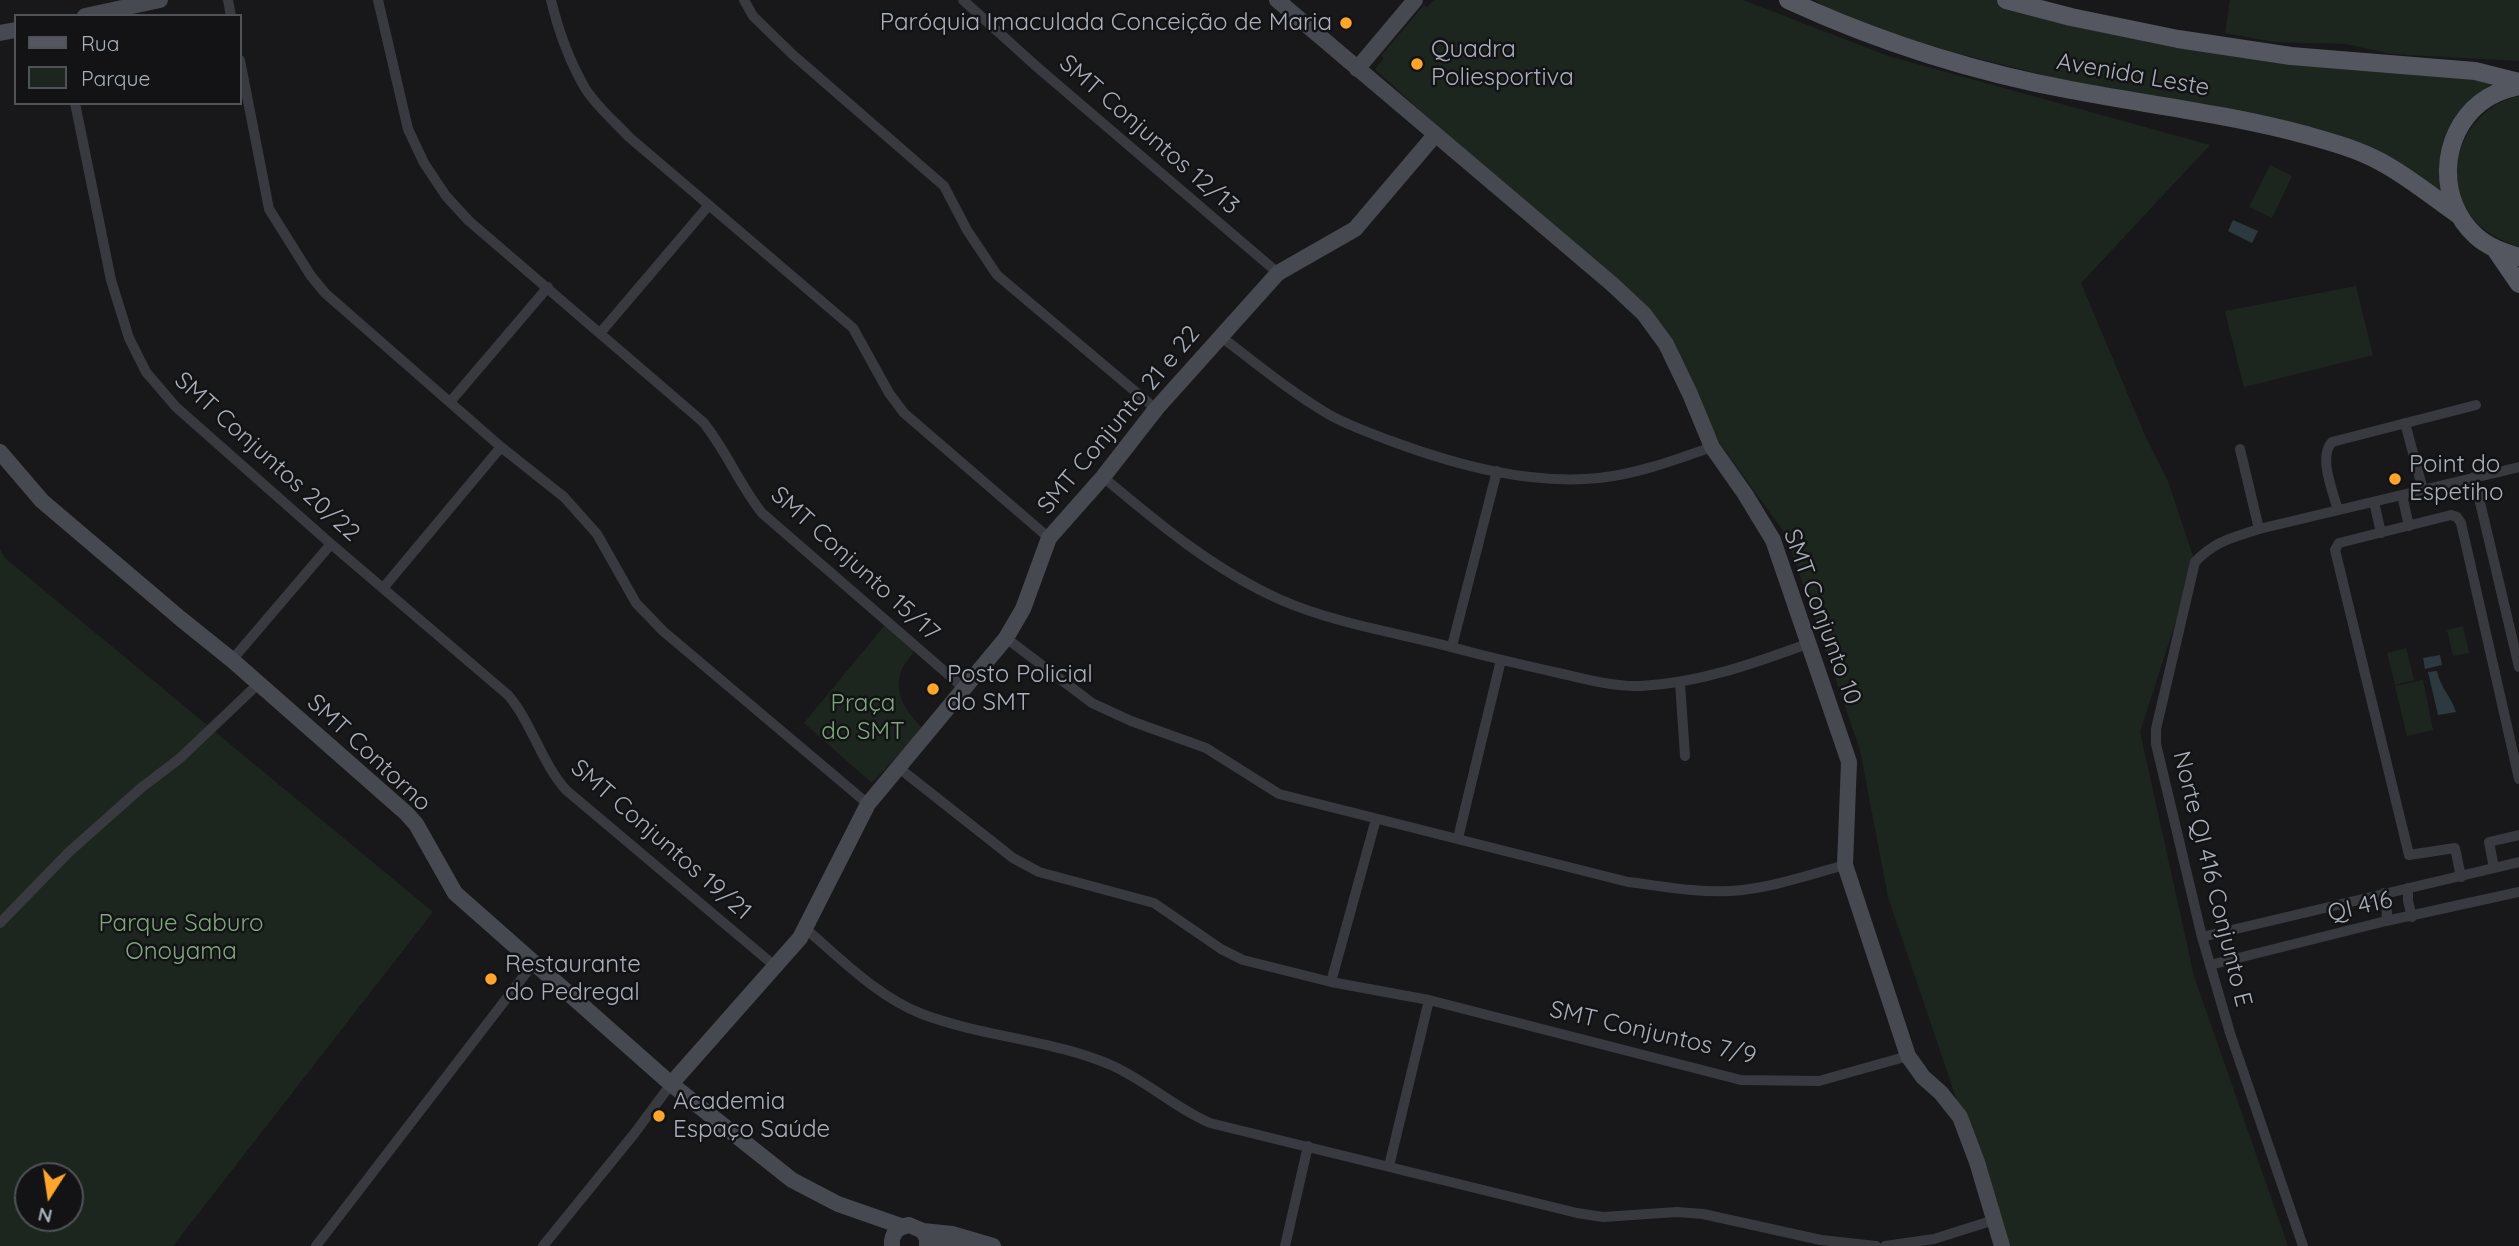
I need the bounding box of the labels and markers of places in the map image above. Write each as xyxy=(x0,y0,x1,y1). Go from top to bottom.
place label: Paróquia Imaculada Conceição de Maria xyxy=(880,9,1332,37)
marker: Paróquia Imaculada Conceição de Maria xyxy=(1338,15,1354,31)
place label: Quadra Poliesportiva xyxy=(1431,36,1574,92)
marker: Quadra Poliesportiva xyxy=(1409,56,1425,72)
place label: Point do Espetiho xyxy=(2409,451,2503,507)
marker: Point do Espetiho xyxy=(2387,471,2403,487)
place label: Posto Policial do SMT xyxy=(947,661,1093,717)
marker: Posto Policial do SMT xyxy=(925,681,941,697)
place label: Restaurante do Pedregal xyxy=(505,951,641,1007)
marker: Restaurante do Pedregal xyxy=(483,971,499,987)
place label: Academia Espaço Saúde xyxy=(673,1088,830,1144)
marker: Academia Espaço Saúde xyxy=(651,1108,667,1124)

